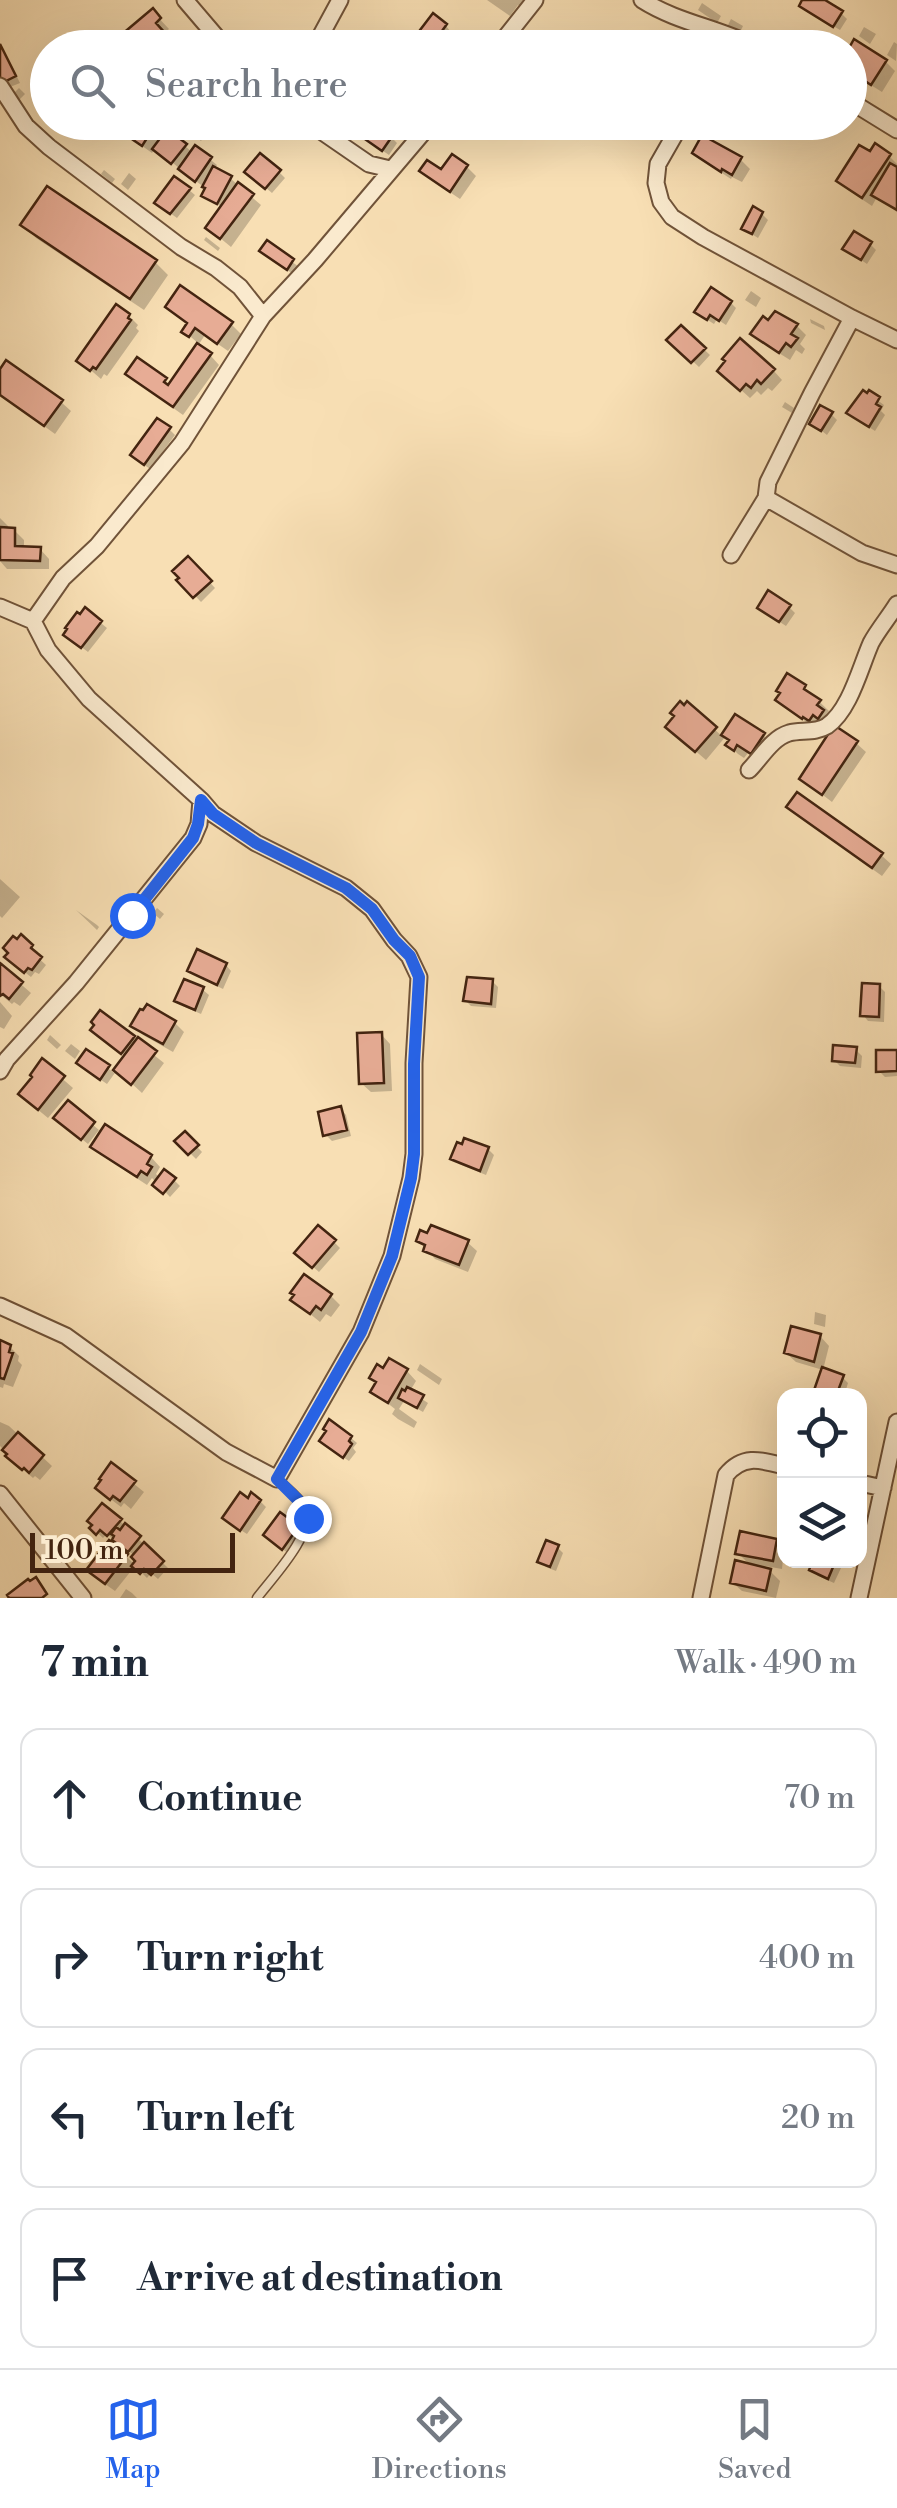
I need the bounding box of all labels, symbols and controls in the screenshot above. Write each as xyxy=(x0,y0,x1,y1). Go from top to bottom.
search box xyxy=(30,30,867,140)
icon: search xyxy=(65,58,120,113)
text: Search here xyxy=(145,62,348,109)
route start xyxy=(110,893,156,939)
map controls xyxy=(777,1388,867,1568)
button: locate xyxy=(777,1388,867,1478)
button: layers xyxy=(777,1478,867,1568)
route end xyxy=(286,1496,332,1542)
scale bar xyxy=(30,1528,235,1572)
text: 100 m xyxy=(45,1533,124,1568)
text: 7 min xyxy=(40,1637,149,1690)
text: Walk · 490 m xyxy=(675,1643,857,1683)
icon: ahead xyxy=(42,1771,97,1826)
text: Continue xyxy=(137,1775,302,1822)
text: 70 m xyxy=(784,1778,855,1818)
icon: right xyxy=(42,1931,97,1986)
text: Turn right xyxy=(137,1935,323,1982)
text: 400 m xyxy=(759,1938,855,1978)
icon: left xyxy=(42,2091,97,2146)
text: Turn left xyxy=(137,2095,294,2142)
text: 20 m xyxy=(781,2098,855,2138)
icon: arrive xyxy=(42,2251,97,2306)
text: Arrive at destination xyxy=(137,2255,503,2302)
tab: Map xyxy=(106,2392,161,2487)
tab: Directions xyxy=(372,2392,507,2487)
tab: Saved xyxy=(718,2392,791,2487)

